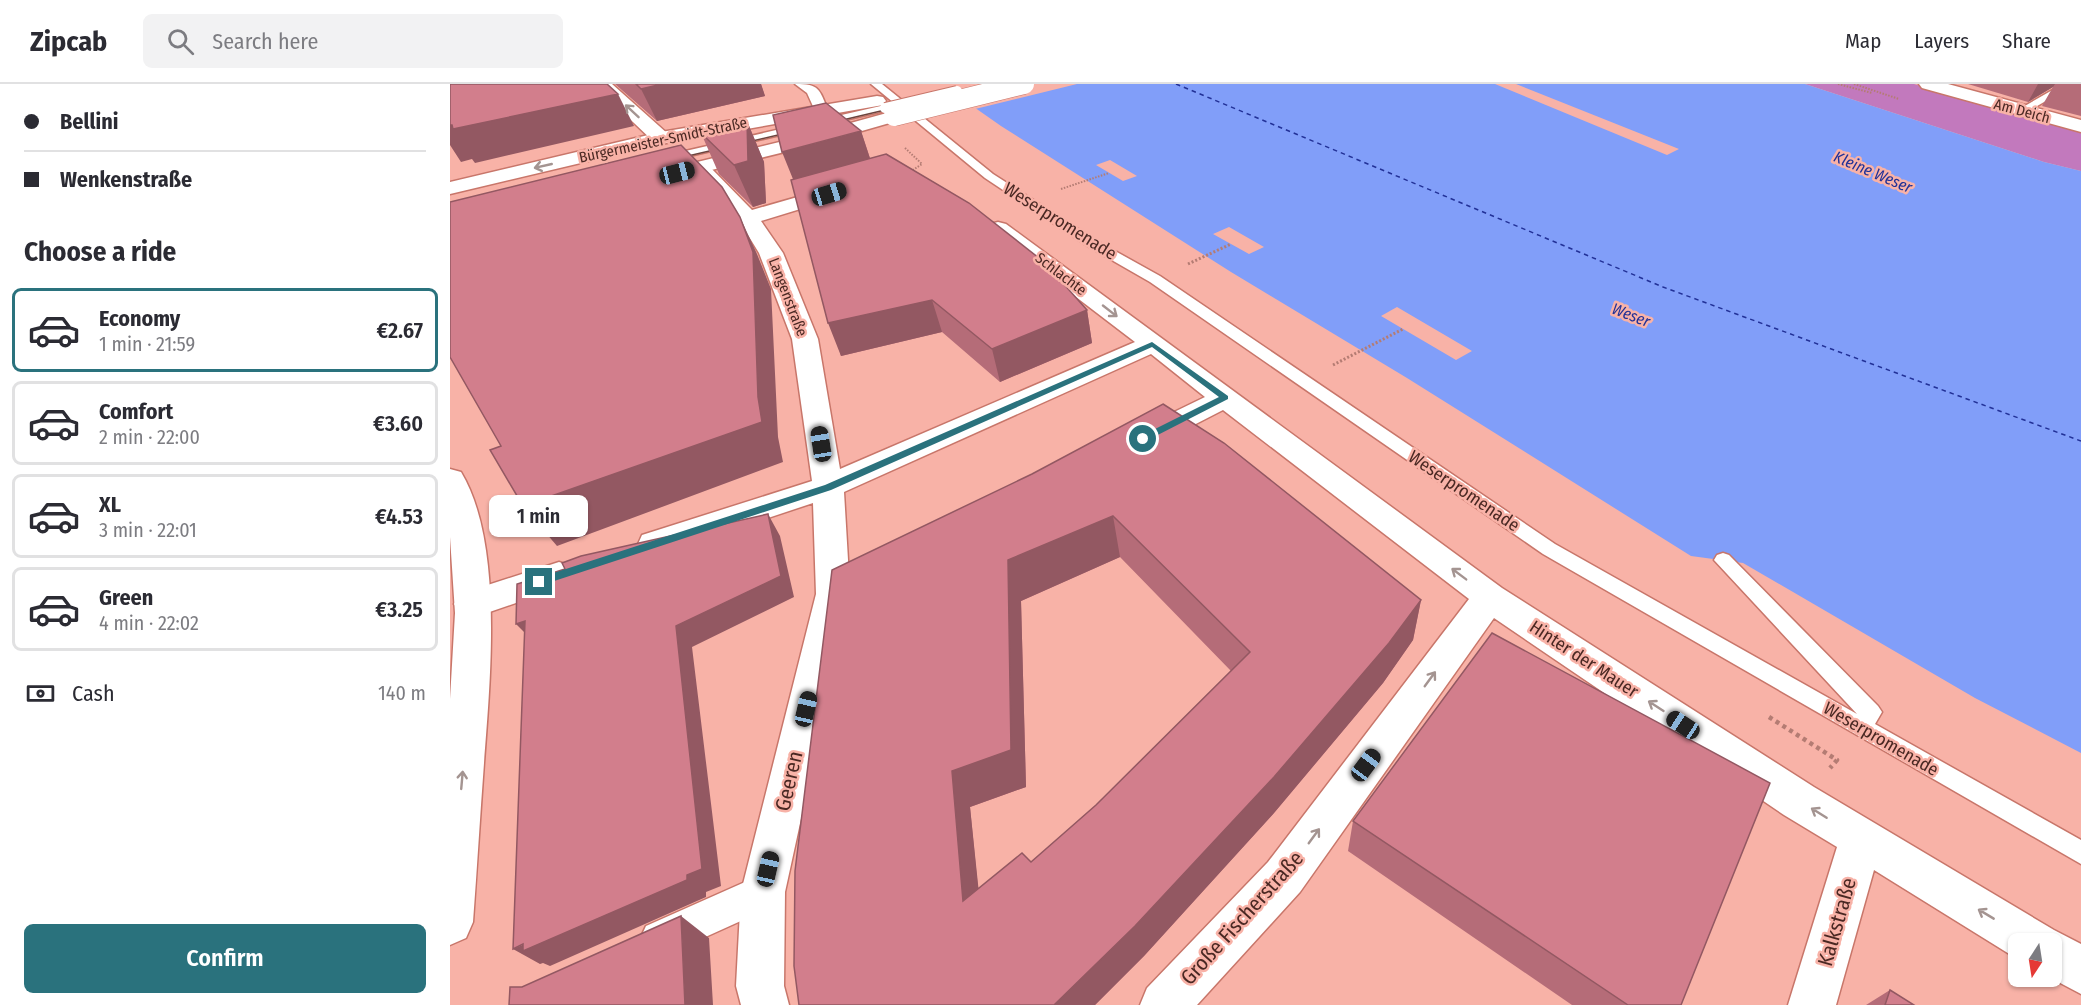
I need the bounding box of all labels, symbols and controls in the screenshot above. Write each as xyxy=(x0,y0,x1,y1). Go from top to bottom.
search box xyxy=(143,14,563,68)
text: Zipcab xyxy=(30,25,107,58)
icon: search xyxy=(164,25,197,58)
text: Search here xyxy=(212,28,318,55)
text: Map xyxy=(1845,28,1881,54)
text: Layers xyxy=(1914,28,1969,54)
text: Share xyxy=(2002,28,2051,54)
street label: Am Deich xyxy=(1992,95,2052,127)
one-way arrow xyxy=(624,104,639,118)
text: Bellini xyxy=(60,108,118,135)
street label: Bürgermeister-Smidt-Straße xyxy=(577,113,749,167)
water label: Kleine Weser xyxy=(1831,147,1915,197)
one-way arrow xyxy=(533,160,552,172)
car xyxy=(657,160,697,186)
text: Wenkenstraße xyxy=(60,166,192,193)
street label: Weserpromenade xyxy=(999,177,1121,265)
car xyxy=(809,180,849,208)
text: Choose a ride xyxy=(24,236,176,268)
street label: Schlachte xyxy=(1032,249,1090,299)
street label: Langenstraße xyxy=(765,255,811,339)
water label: Weser xyxy=(1609,299,1653,331)
icon: car xyxy=(27,303,81,357)
text: Economy xyxy=(99,305,180,332)
one-way arrow xyxy=(1101,305,1117,318)
text: €2.67 xyxy=(376,317,423,344)
text: 1 min · 21:59 xyxy=(99,332,195,356)
icon: car xyxy=(27,396,81,450)
text: Comfort xyxy=(99,398,173,425)
text: €3.60 xyxy=(373,410,423,437)
text: 2 min · 22:00 xyxy=(99,425,200,449)
car xyxy=(809,425,833,463)
route start xyxy=(1129,425,1156,452)
street label: Weserpromenade xyxy=(1404,446,1524,536)
icon: car xyxy=(27,489,81,543)
text: XL xyxy=(99,491,121,518)
callout: 1 min xyxy=(490,495,588,537)
text: €4.53 xyxy=(375,503,423,530)
text: 1 min xyxy=(517,504,560,528)
text: 3 min · 22:01 xyxy=(99,518,197,542)
one-way arrow xyxy=(1452,567,1468,580)
route end xyxy=(525,568,552,595)
icon: car xyxy=(27,582,81,636)
text: Green xyxy=(99,584,153,611)
text: €3.25 xyxy=(375,596,423,623)
text: 4 min · 22:02 xyxy=(99,611,199,635)
street label: Hinter der Mauer xyxy=(1526,616,1643,703)
one-way arrow xyxy=(1423,672,1436,688)
icon: cash xyxy=(24,677,57,710)
text: Cash xyxy=(72,680,115,707)
text: 140 m xyxy=(378,681,426,705)
car xyxy=(793,689,819,729)
street label: Weserpromenade xyxy=(1819,697,1943,781)
one-way arrow xyxy=(1647,700,1664,713)
car xyxy=(1663,708,1703,742)
car xyxy=(1348,745,1384,785)
street label: Geeren xyxy=(769,748,809,814)
one-way arrow xyxy=(457,771,468,791)
one-way arrow xyxy=(1811,807,1828,819)
one-way arrow xyxy=(1308,829,1320,845)
street label: Große Fischerstraße xyxy=(1175,846,1309,990)
car xyxy=(755,849,781,889)
street label: Kalkstraße xyxy=(1812,875,1862,969)
one-way arrow xyxy=(1978,907,1995,919)
button: Confirm xyxy=(24,924,426,993)
north arrow xyxy=(2008,933,2062,987)
map controls xyxy=(2008,933,2062,987)

